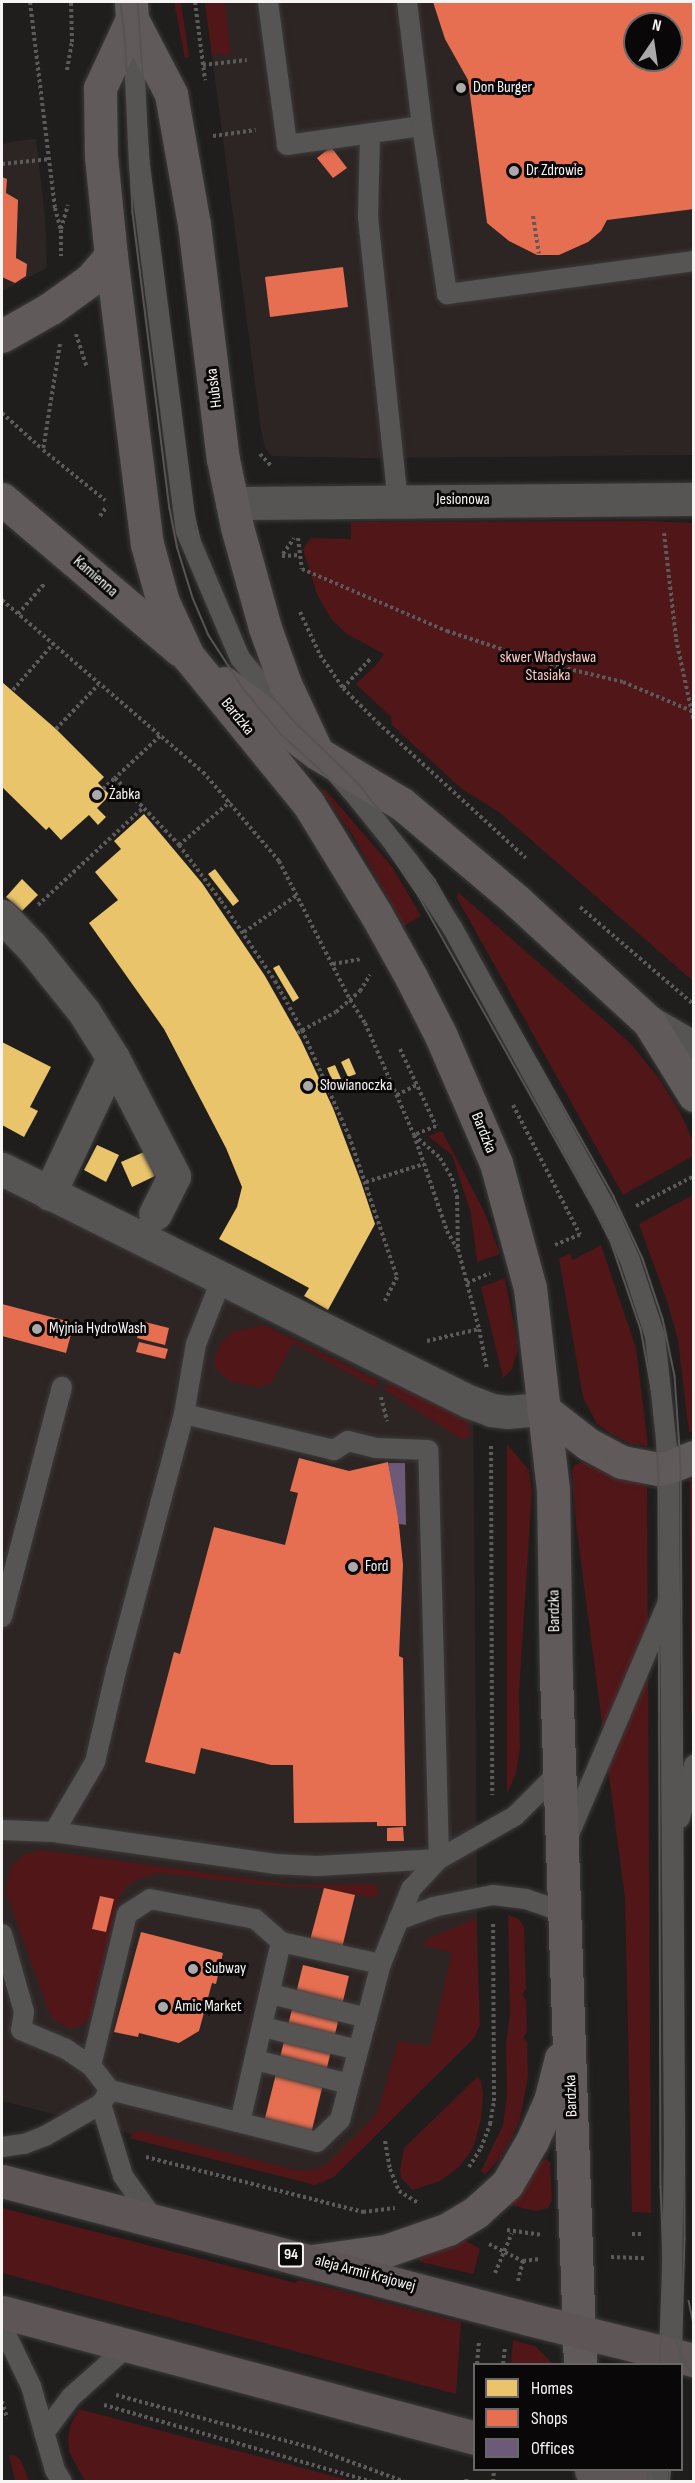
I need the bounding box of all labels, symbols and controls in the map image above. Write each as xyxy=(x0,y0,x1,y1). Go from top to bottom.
north arrow xyxy=(623,12,683,72)
text: N xyxy=(650,16,663,36)
place label: Don Burger xyxy=(473,78,532,98)
marker: Don Burger xyxy=(454,81,468,95)
place label: Dr Zdrowie xyxy=(526,161,583,181)
marker: Dr Zdrowie xyxy=(507,164,521,178)
street label: Hubska xyxy=(203,367,227,409)
street label: Jesionowa xyxy=(436,490,490,510)
street label: Kamienna xyxy=(69,552,121,602)
park label: skwer Władysława Stasiaka xyxy=(500,648,596,686)
street label: Bardzka xyxy=(216,695,258,739)
place label: Żabka xyxy=(109,785,141,805)
marker: Żabka xyxy=(90,788,104,802)
place label: Słowianoczka xyxy=(320,1076,392,1096)
marker: Słowianoczka xyxy=(301,1079,315,1093)
street label: Bardzka xyxy=(466,1110,500,1156)
place label: Myjnia HydroWash xyxy=(49,1319,147,1339)
marker: Myjnia HydroWash xyxy=(30,1322,44,1336)
place label: Ford xyxy=(365,1557,388,1577)
marker: Ford xyxy=(346,1560,360,1574)
street label: Bardzka xyxy=(545,1590,565,1632)
place label: Subway xyxy=(205,1959,246,1979)
marker: Subway xyxy=(186,1962,200,1976)
place label: Amic Market xyxy=(175,1997,242,2017)
marker: Amic Market xyxy=(156,2000,170,2014)
street label: Bardzka xyxy=(562,2075,582,2117)
road number: 94 xyxy=(278,2243,304,2267)
street label: aleja Armii Krajowej xyxy=(313,2251,417,2297)
legend xyxy=(473,2363,683,2471)
text: Homes xyxy=(531,2378,573,2399)
text: Shops xyxy=(531,2408,568,2429)
text: Offices xyxy=(531,2438,574,2459)

